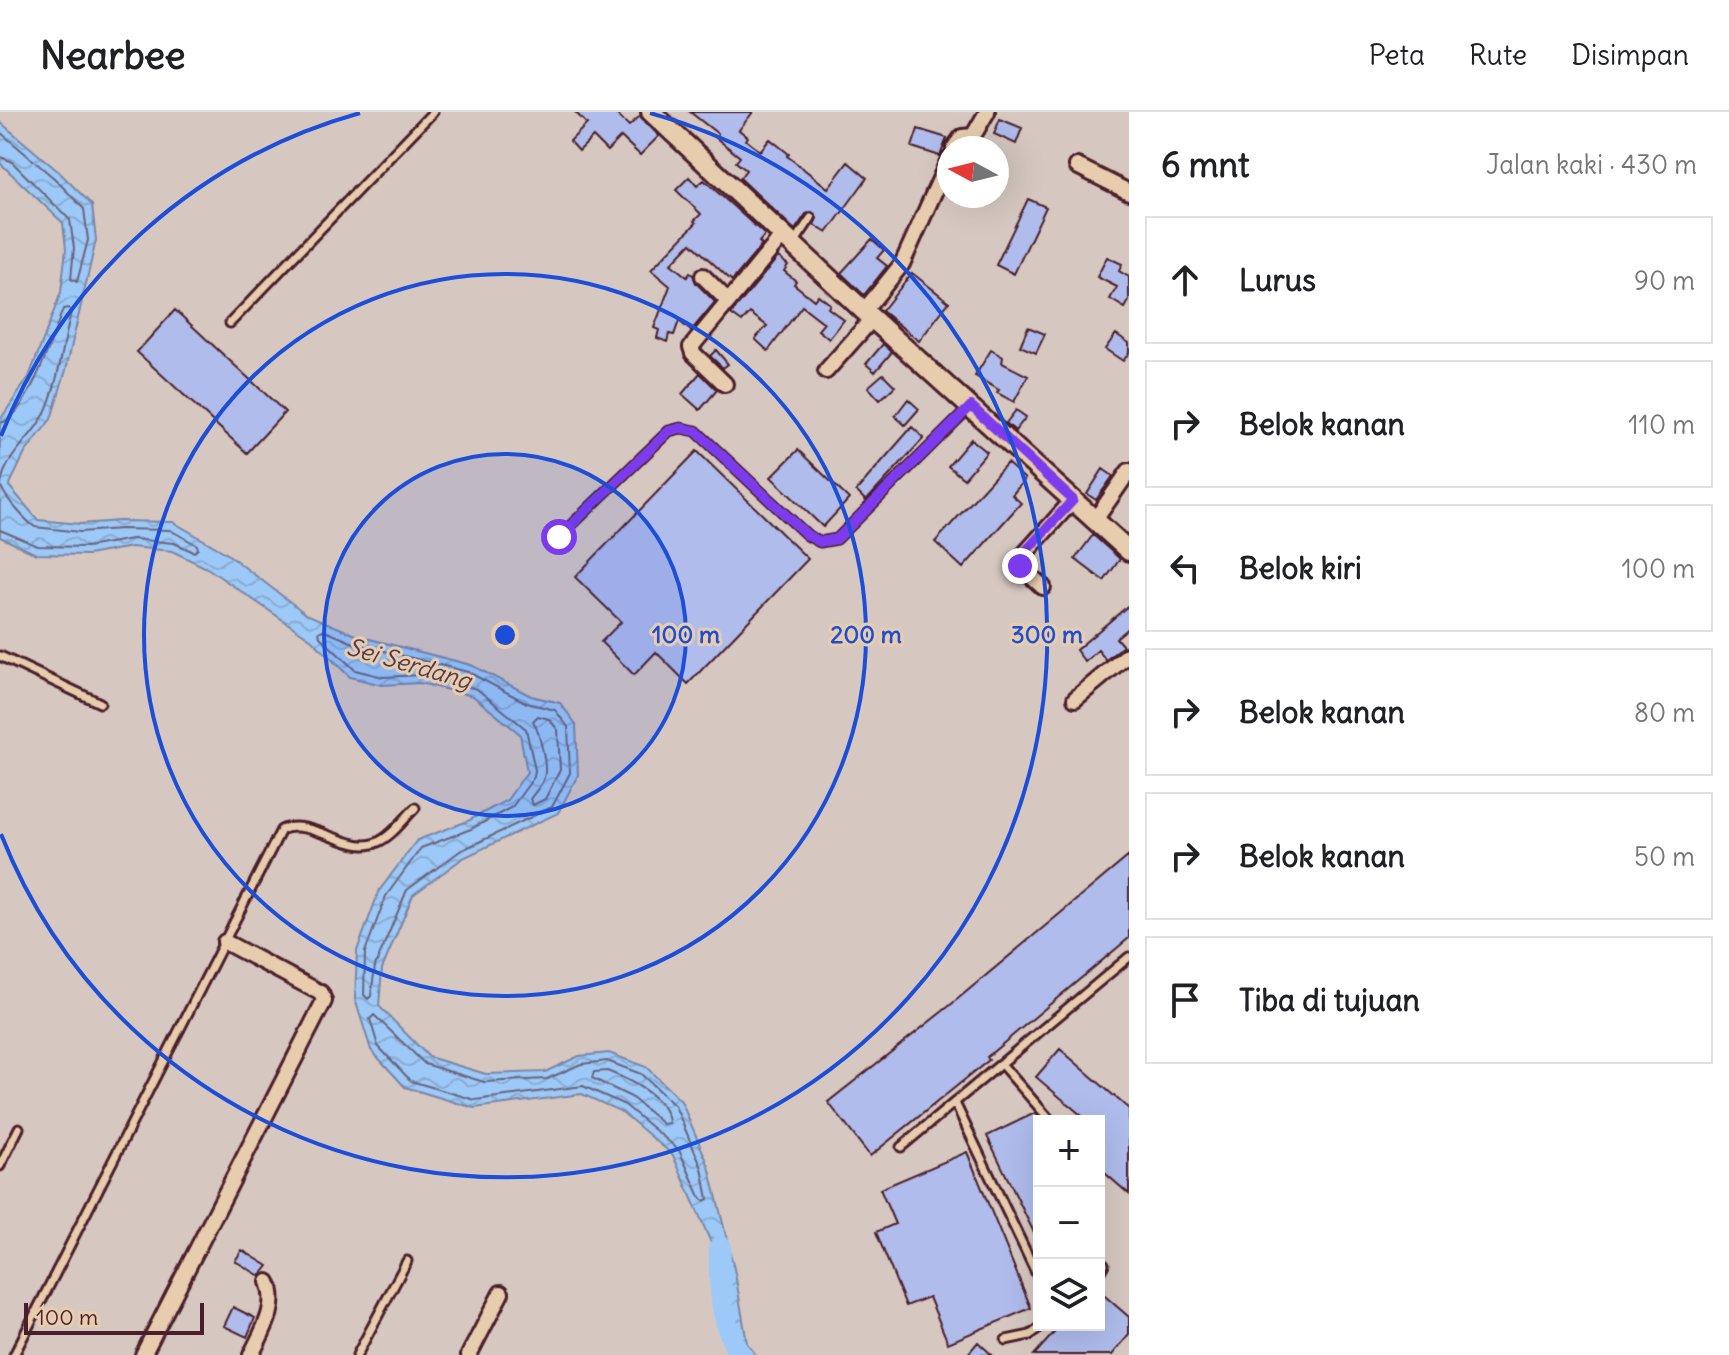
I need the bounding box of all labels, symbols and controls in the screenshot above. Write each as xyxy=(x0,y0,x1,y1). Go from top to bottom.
text: Nearbee xyxy=(40,32,186,79)
text: Peta xyxy=(1369,37,1425,73)
text: Rute xyxy=(1469,37,1527,73)
text: Disimpan xyxy=(1571,37,1689,73)
north arrow xyxy=(937,136,1009,208)
text: 6 mnt xyxy=(1161,143,1249,186)
text: Jalan kaki · 430 m xyxy=(1486,148,1697,181)
icon: ahead xyxy=(1163,258,1207,302)
text: Lurus xyxy=(1239,261,1316,299)
text: 90 m xyxy=(1634,264,1695,297)
icon: right xyxy=(1163,402,1207,446)
text: Belok kanan xyxy=(1239,405,1405,443)
text: 110 m xyxy=(1628,408,1695,441)
route start xyxy=(541,519,577,555)
icon: left xyxy=(1163,546,1207,590)
route end xyxy=(1002,548,1038,584)
text: Belok kiri xyxy=(1239,549,1362,587)
text: 100 m xyxy=(1621,552,1695,585)
text: 100 m xyxy=(652,619,720,649)
text: 200 m xyxy=(830,619,902,649)
text: 300 m xyxy=(1011,619,1083,649)
centre of rings xyxy=(491,621,519,649)
water label: Sei Serdang xyxy=(343,631,477,696)
icon: right xyxy=(1163,690,1207,734)
text: Belok kanan xyxy=(1239,693,1405,731)
text: 80 m xyxy=(1634,696,1695,729)
icon: right xyxy=(1163,834,1207,878)
text: Belok kanan xyxy=(1239,837,1405,875)
text: 50 m xyxy=(1634,840,1695,873)
icon: arrive xyxy=(1163,978,1207,1022)
text: Tiba di tujuan xyxy=(1239,981,1420,1019)
map controls xyxy=(1033,1115,1105,1331)
button: + xyxy=(1033,1115,1105,1187)
button: − xyxy=(1033,1187,1105,1259)
button: layers xyxy=(1033,1259,1105,1331)
scale bar xyxy=(24,1299,204,1335)
text: 100 m xyxy=(36,1303,98,1331)

